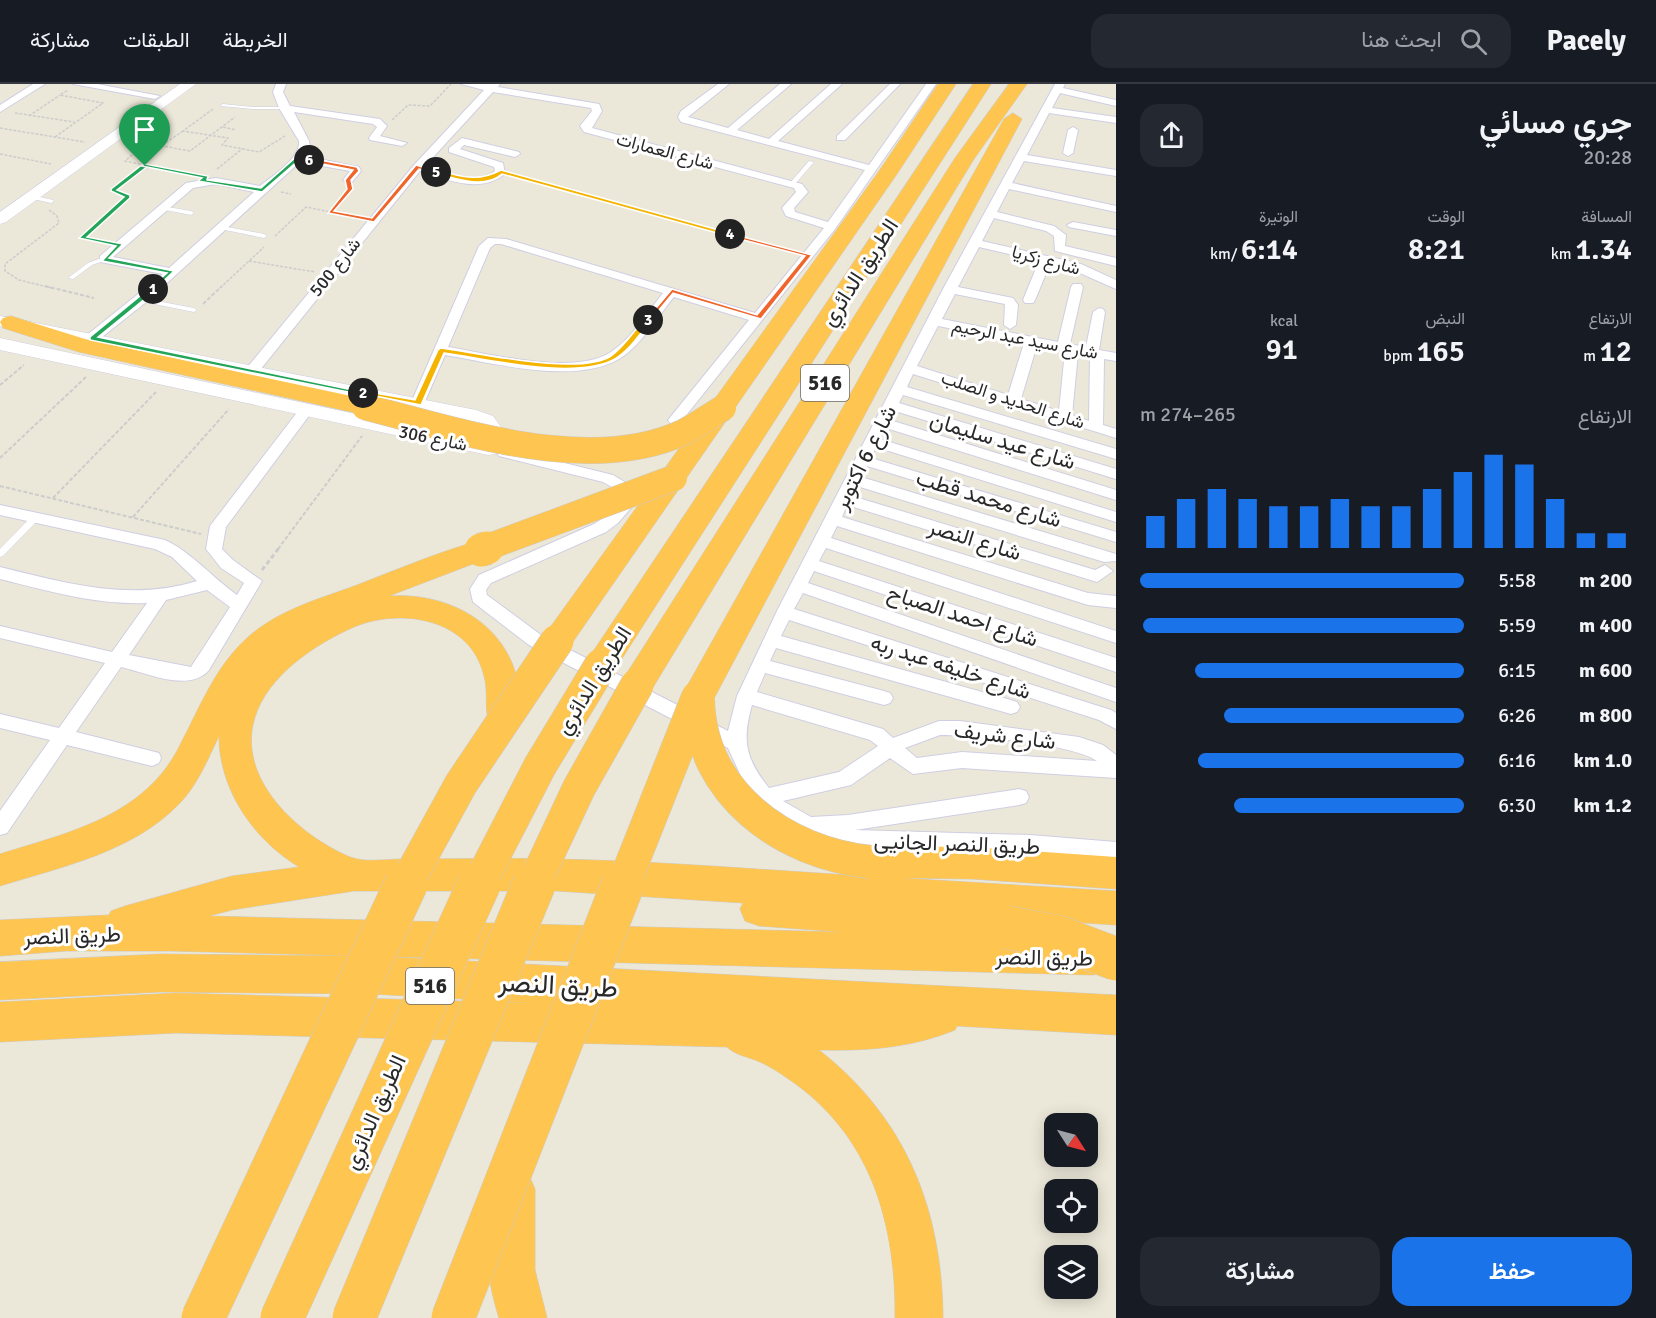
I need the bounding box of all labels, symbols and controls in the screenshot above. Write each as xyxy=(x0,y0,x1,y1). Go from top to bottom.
search box xyxy=(1091,14,1511,68)
text: Pacely xyxy=(1547,24,1626,58)
icon: search xyxy=(1457,25,1490,58)
text: ابحث هنا xyxy=(1361,26,1442,53)
text: مشاركة xyxy=(30,27,90,53)
text: الطبقات xyxy=(123,27,190,53)
text: الخريطة xyxy=(223,27,288,53)
text: جري مسائي xyxy=(1479,102,1632,143)
pin xyxy=(119,104,170,166)
button: share xyxy=(1140,104,1203,167)
icon: arrive xyxy=(128,113,161,146)
street label: شارع العمارات xyxy=(614,127,716,175)
pin: 6 xyxy=(294,145,324,175)
text: 20:28 xyxy=(1583,145,1632,170)
text: 6 xyxy=(305,150,313,170)
pin: 5 xyxy=(421,157,451,187)
text: 5 xyxy=(432,162,440,182)
text: الوتيرة xyxy=(1259,207,1298,227)
text: الوقت xyxy=(1427,207,1465,227)
text: المسافة xyxy=(1581,207,1632,227)
street label: الطريق الدائري xyxy=(815,214,908,334)
pin: 4 xyxy=(715,219,745,249)
text: 4 xyxy=(726,224,734,244)
text: 6:14 xyxy=(1241,231,1298,268)
text: 8:21 xyxy=(1408,231,1465,268)
text: 1.34 xyxy=(1575,231,1632,268)
street label: شارع 500 xyxy=(305,233,366,301)
street label: شارع زكريا xyxy=(1009,240,1083,281)
text: /km xyxy=(1210,244,1241,264)
text: km xyxy=(1551,244,1575,264)
pin: 1 xyxy=(138,274,168,304)
text: 1 xyxy=(149,279,157,299)
pin: 3 xyxy=(633,305,663,335)
text: النبض xyxy=(1425,309,1465,329)
text: الارتفاع xyxy=(1589,309,1632,329)
text: 3 xyxy=(644,310,652,330)
text: kcal xyxy=(1270,311,1298,331)
street label: شارع سيد عبد الرحيم xyxy=(950,314,1100,365)
text: 91 xyxy=(1266,331,1298,368)
text: 165 xyxy=(1416,333,1465,370)
text: 12 xyxy=(1600,333,1632,370)
text: bpm xyxy=(1383,346,1416,366)
text: m xyxy=(1583,346,1600,366)
road number: 516 xyxy=(801,365,849,401)
street label: شارع الحديد و الصلب xyxy=(938,366,1088,435)
pin: 2 xyxy=(348,378,378,408)
text: 2 xyxy=(359,383,367,403)
street label: شارع 6 اكتوبر xyxy=(826,401,903,515)
text: 265–274 m xyxy=(1140,402,1236,427)
text: الارتفاع xyxy=(1578,404,1632,429)
street label: شارع عيد سليمان xyxy=(927,406,1079,476)
street label: شارع 306 xyxy=(397,420,469,457)
street label: شارع محمد قطب xyxy=(913,464,1065,534)
street label: شارع النصر xyxy=(924,512,1024,567)
text: 5:58 xyxy=(1498,568,1536,593)
text: 200 m xyxy=(1579,568,1632,593)
street label: شارع احمد الصباح xyxy=(884,578,1041,653)
text: 5:59 xyxy=(1498,613,1536,638)
text: 400 m xyxy=(1579,613,1632,638)
street label: الطريق الدائري xyxy=(550,621,642,742)
street label: شارع خليفه عبد ربه xyxy=(867,628,1034,706)
text: 6:15 xyxy=(1498,658,1536,683)
text: 600 m xyxy=(1579,658,1632,683)
text: 6:26 xyxy=(1498,703,1536,728)
text: 800 m xyxy=(1579,703,1632,728)
street label: شارع شريف xyxy=(952,716,1057,756)
text: 6:16 xyxy=(1498,748,1536,773)
text: 1.0 km xyxy=(1574,748,1632,773)
text: 6:30 xyxy=(1498,793,1536,818)
text: 1.2 km xyxy=(1574,793,1632,818)
street label: طريق النصر الجانيى xyxy=(873,827,1041,860)
street label: طريق النصر xyxy=(22,920,121,951)
street label: طريق النصر xyxy=(994,943,1093,972)
street label: طريق النصر xyxy=(496,966,619,1005)
road number: 516 xyxy=(406,968,454,1004)
street label: الطريق الدائري xyxy=(337,1051,416,1176)
north arrow xyxy=(1044,1113,1098,1167)
map controls xyxy=(1044,1113,1098,1299)
button: locate xyxy=(1044,1179,1098,1233)
button: مشاركة xyxy=(1140,1237,1380,1306)
button: حفظ xyxy=(1392,1237,1632,1306)
button: layers xyxy=(1044,1245,1098,1299)

